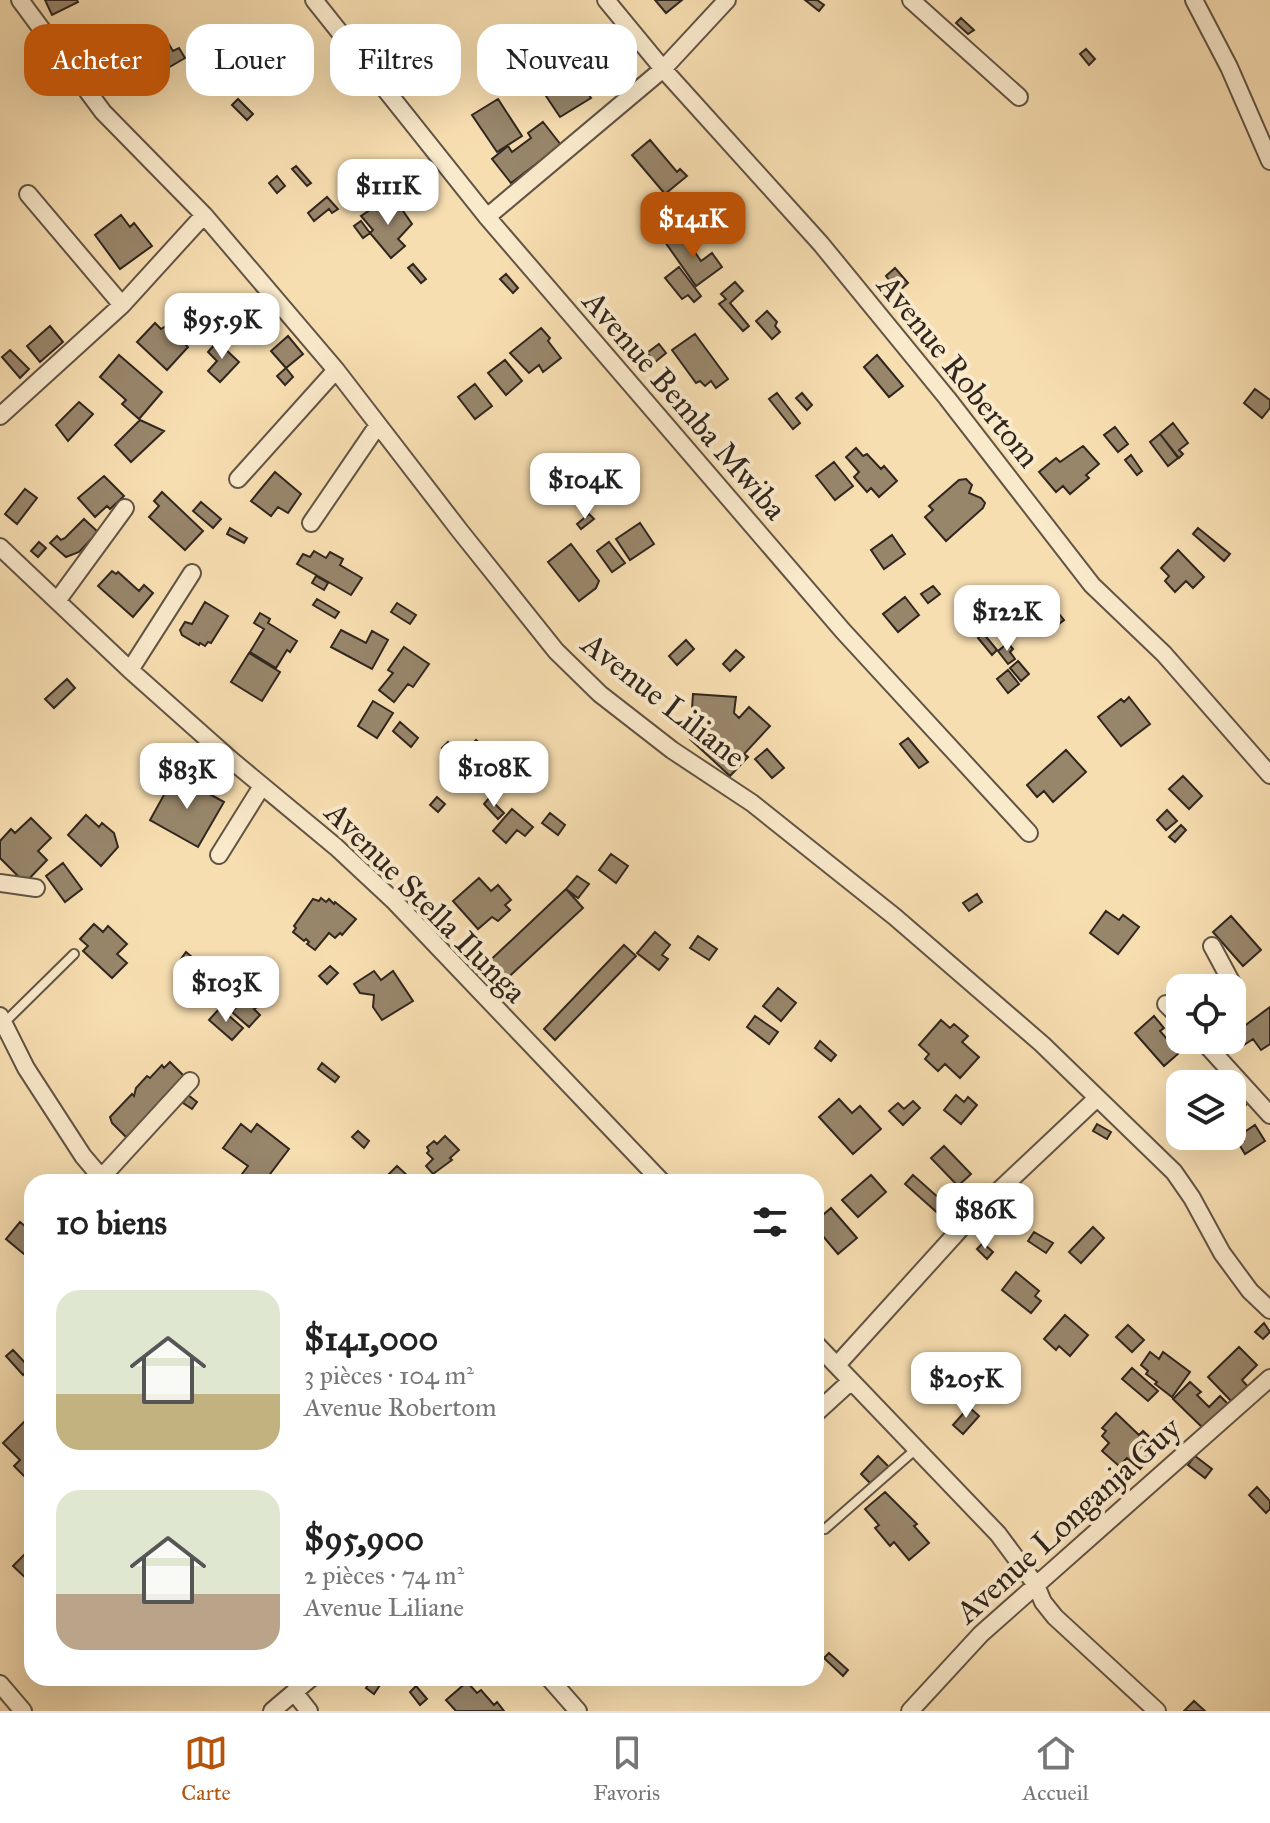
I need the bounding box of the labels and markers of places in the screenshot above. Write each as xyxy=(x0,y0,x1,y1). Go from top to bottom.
pin: $111K xyxy=(332,159,444,227)
pin: $141K xyxy=(637,192,749,260)
pin: $95.9K xyxy=(157,293,287,361)
pin: $104K xyxy=(529,453,641,521)
pin: $122K xyxy=(951,585,1063,653)
pin: $108K xyxy=(438,741,550,809)
pin: $83K xyxy=(140,743,234,811)
pin: $103K xyxy=(170,956,282,1024)
pin: $86K xyxy=(938,1183,1032,1251)
pin: $205K xyxy=(910,1352,1022,1420)

